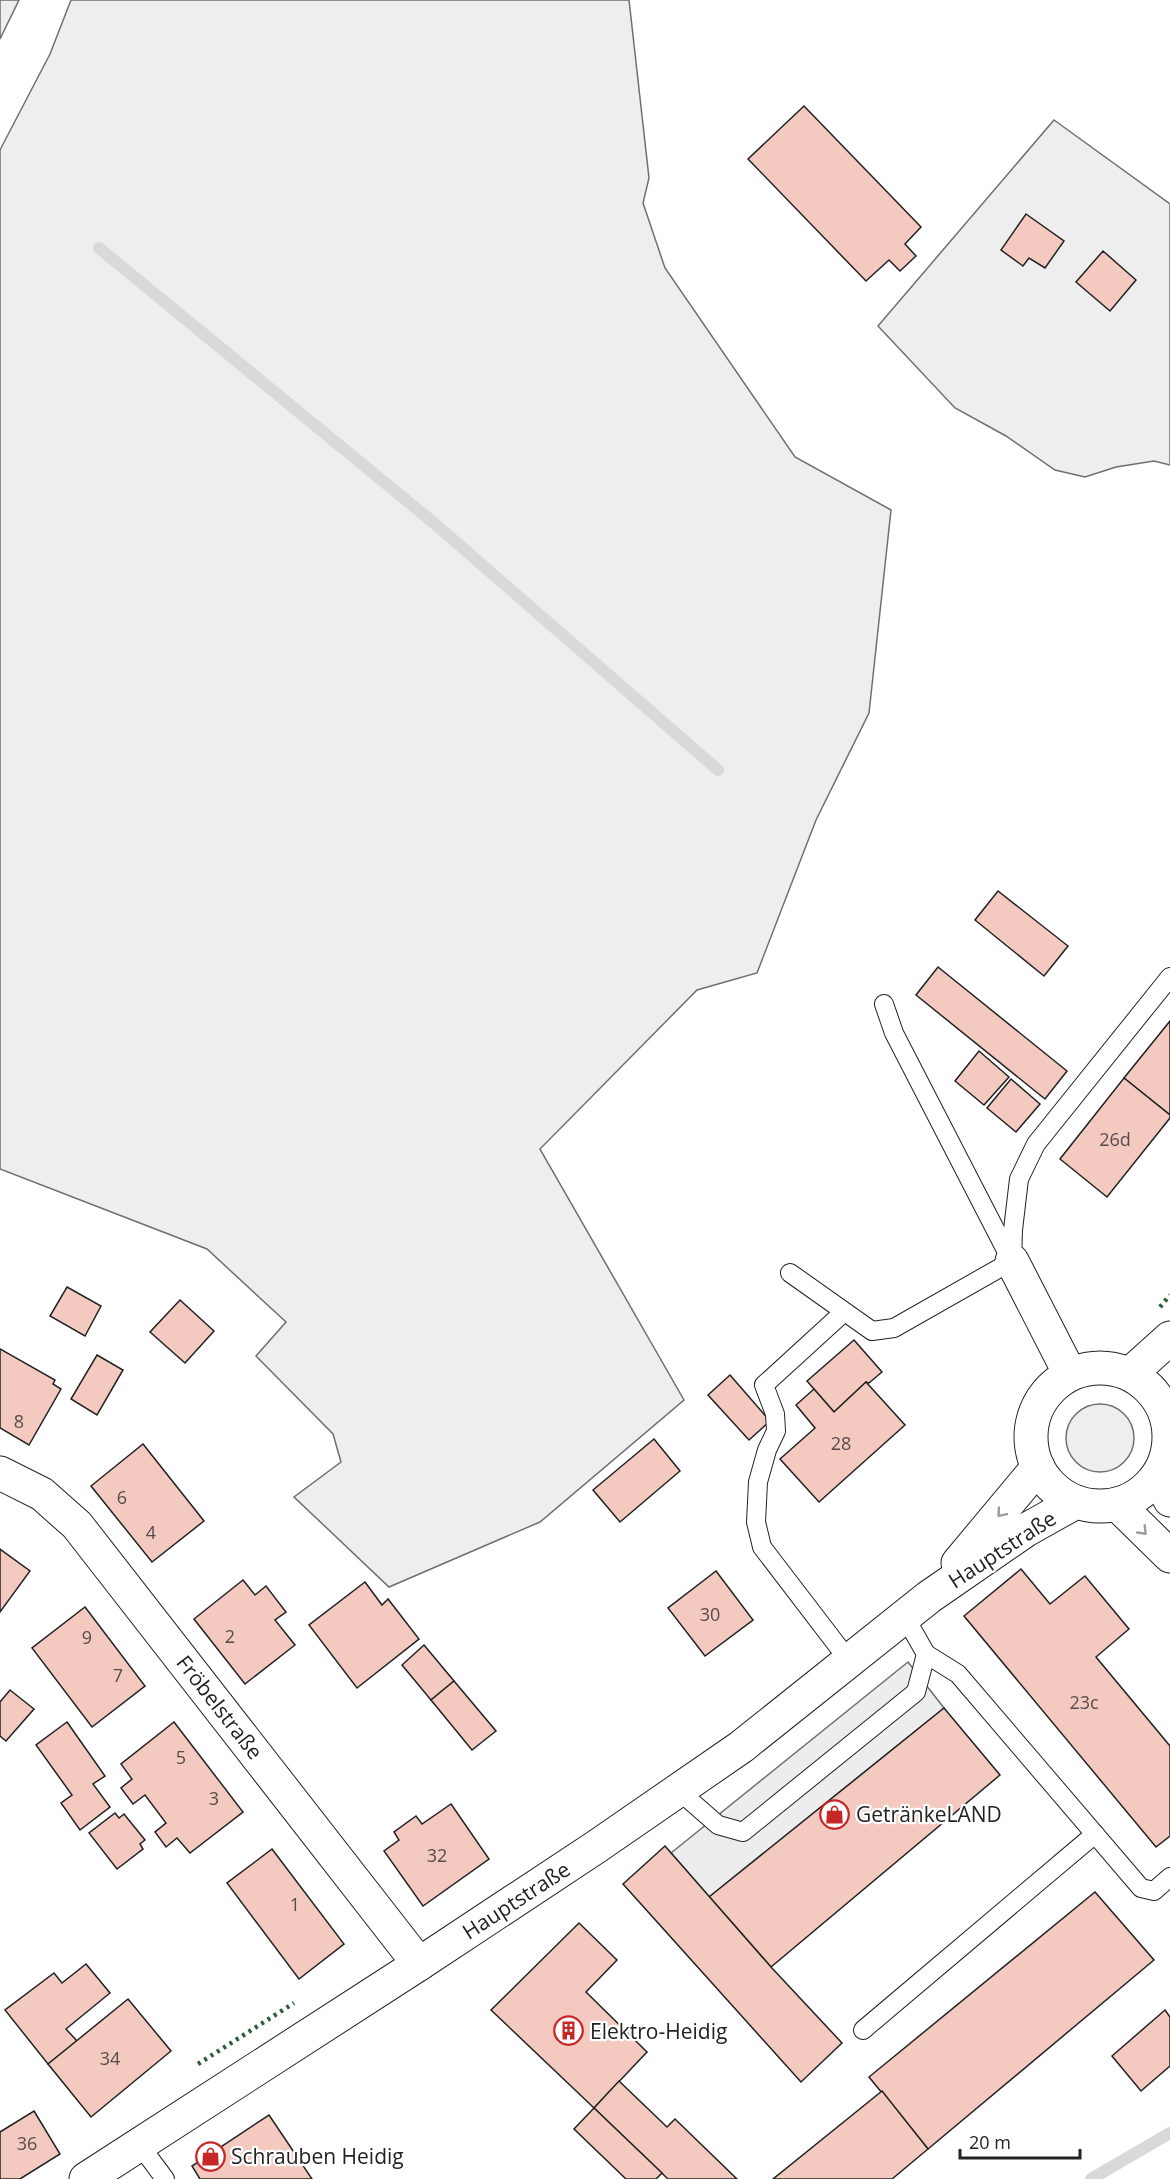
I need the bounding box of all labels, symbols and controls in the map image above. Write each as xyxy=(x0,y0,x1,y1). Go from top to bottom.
house number: 26d xyxy=(1099,1127,1131,1151)
house number: 8 xyxy=(14,1409,24,1433)
house number: 28 xyxy=(831,1431,851,1455)
house number: 6 xyxy=(117,1485,127,1509)
street label: Hauptstraße xyxy=(943,1504,1061,1594)
one-way arrow xyxy=(997,1506,1008,1517)
house number: 4 xyxy=(146,1520,156,1544)
one-way arrow xyxy=(1136,1524,1147,1534)
house number: 30 xyxy=(700,1602,720,1626)
house number: 2 xyxy=(225,1624,235,1648)
house number: 9 xyxy=(82,1625,92,1649)
street label: Fröbelstraße xyxy=(171,1649,269,1765)
house number: 7 xyxy=(113,1663,123,1687)
house number: 23c xyxy=(1069,1690,1099,1714)
house number: 5 xyxy=(176,1745,186,1769)
house number: 3 xyxy=(209,1786,219,1810)
shop icon: GetränkeLAND xyxy=(819,1798,851,1830)
place label: GetränkeLAND xyxy=(856,1800,1002,1828)
house number: 32 xyxy=(427,1843,447,1867)
street label: Hauptstraße xyxy=(457,1855,575,1945)
house number: 1 xyxy=(290,1892,300,1916)
building icon: Elektro-Heidig xyxy=(553,2015,585,2047)
place label: Elektro-Heidig xyxy=(590,2017,727,2045)
house number: 34 xyxy=(100,2046,120,2070)
scale bar xyxy=(960,2122,1080,2160)
text: 20 m xyxy=(969,2130,1011,2154)
house number: 36 xyxy=(17,2131,37,2155)
shop icon: Schrauben Heidig xyxy=(194,2140,226,2172)
place label: Schrauben Heidig xyxy=(231,2142,404,2170)

